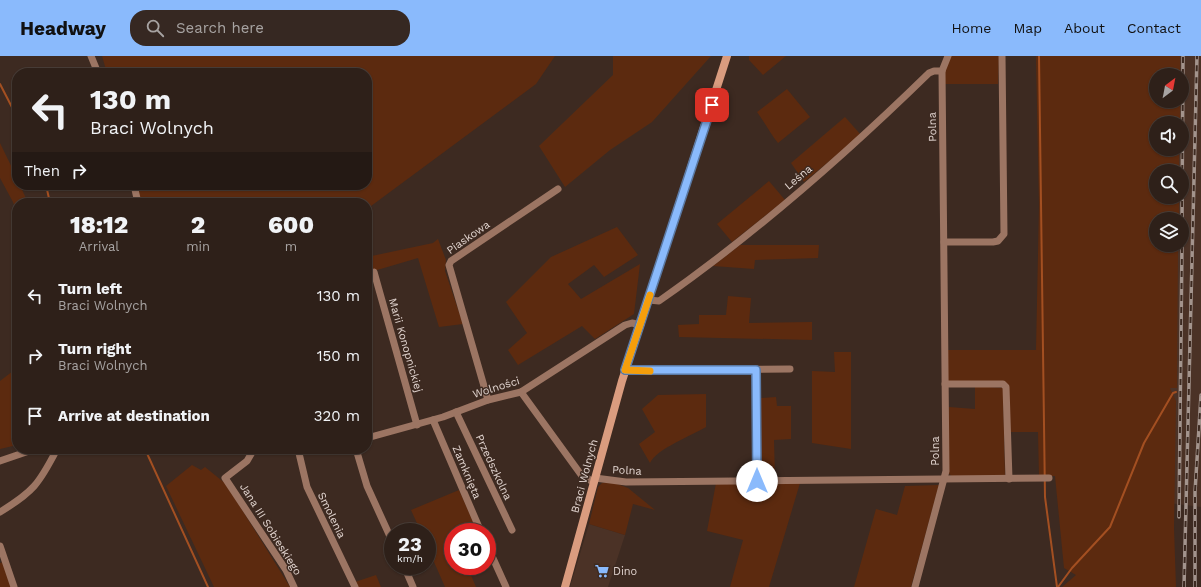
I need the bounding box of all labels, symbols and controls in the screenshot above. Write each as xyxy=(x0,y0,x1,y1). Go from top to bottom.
search box xyxy=(130,10,410,46)
text: Headway xyxy=(20,17,106,40)
icon: search xyxy=(144,17,166,39)
text: Search here xyxy=(176,19,264,37)
text: Home xyxy=(951,20,991,36)
text: Map xyxy=(1013,20,1042,36)
text: About xyxy=(1064,20,1105,36)
text: Contact xyxy=(1127,20,1181,36)
north arrow xyxy=(1149,68,1189,108)
map controls xyxy=(1149,68,1189,252)
text: 130 m xyxy=(90,83,171,116)
icon: left xyxy=(24,84,76,136)
pin xyxy=(695,88,729,122)
icon: arrive xyxy=(701,94,723,116)
street label: Polna xyxy=(926,112,939,142)
button: sound xyxy=(1149,116,1189,156)
text: Braci Wolnych xyxy=(90,117,214,138)
icon: right xyxy=(68,160,90,182)
text: Then xyxy=(24,162,60,180)
street label: Leśna xyxy=(782,162,815,193)
button: search xyxy=(1149,164,1189,204)
text: 18:12 xyxy=(70,211,128,239)
text: 2 xyxy=(191,211,205,239)
text: 600 xyxy=(268,211,314,239)
button: layers xyxy=(1149,212,1189,252)
street label: Piaskowa xyxy=(444,218,492,257)
text: Arrival xyxy=(79,239,119,254)
text: min xyxy=(186,239,210,254)
text: m xyxy=(285,239,297,254)
text: Turn left xyxy=(58,280,122,298)
icon: left xyxy=(24,285,46,307)
text: 130 m xyxy=(317,287,360,305)
street label: Marii Konopnickiej xyxy=(386,296,425,394)
text: Braci Wolnych xyxy=(58,298,148,313)
text: Turn right xyxy=(58,340,131,358)
icon: right xyxy=(24,345,46,367)
text: 150 m xyxy=(317,347,360,365)
text: Braci Wolnych xyxy=(58,358,148,373)
street label: Wolności xyxy=(471,374,521,401)
icon: arrive xyxy=(24,405,46,427)
text: Arrive at destination xyxy=(58,407,210,425)
text: 320 m xyxy=(314,407,360,425)
street label: Przedszkolna xyxy=(473,432,514,502)
street label: Polna xyxy=(929,436,942,466)
street label: Braci Wolnych xyxy=(568,438,601,514)
street label: Zamknięta xyxy=(449,444,484,501)
position arrow xyxy=(736,460,778,502)
street label: Polna xyxy=(612,463,642,478)
street label: Jana III Sobieskiego xyxy=(237,481,304,578)
street label: Smolenia xyxy=(315,490,348,540)
speed limit sign: 30 xyxy=(444,523,496,575)
text: 23 xyxy=(398,532,422,556)
text: km/h xyxy=(397,553,423,564)
supermarket icon: Dino xyxy=(594,563,610,579)
place label: Dino xyxy=(613,565,637,578)

